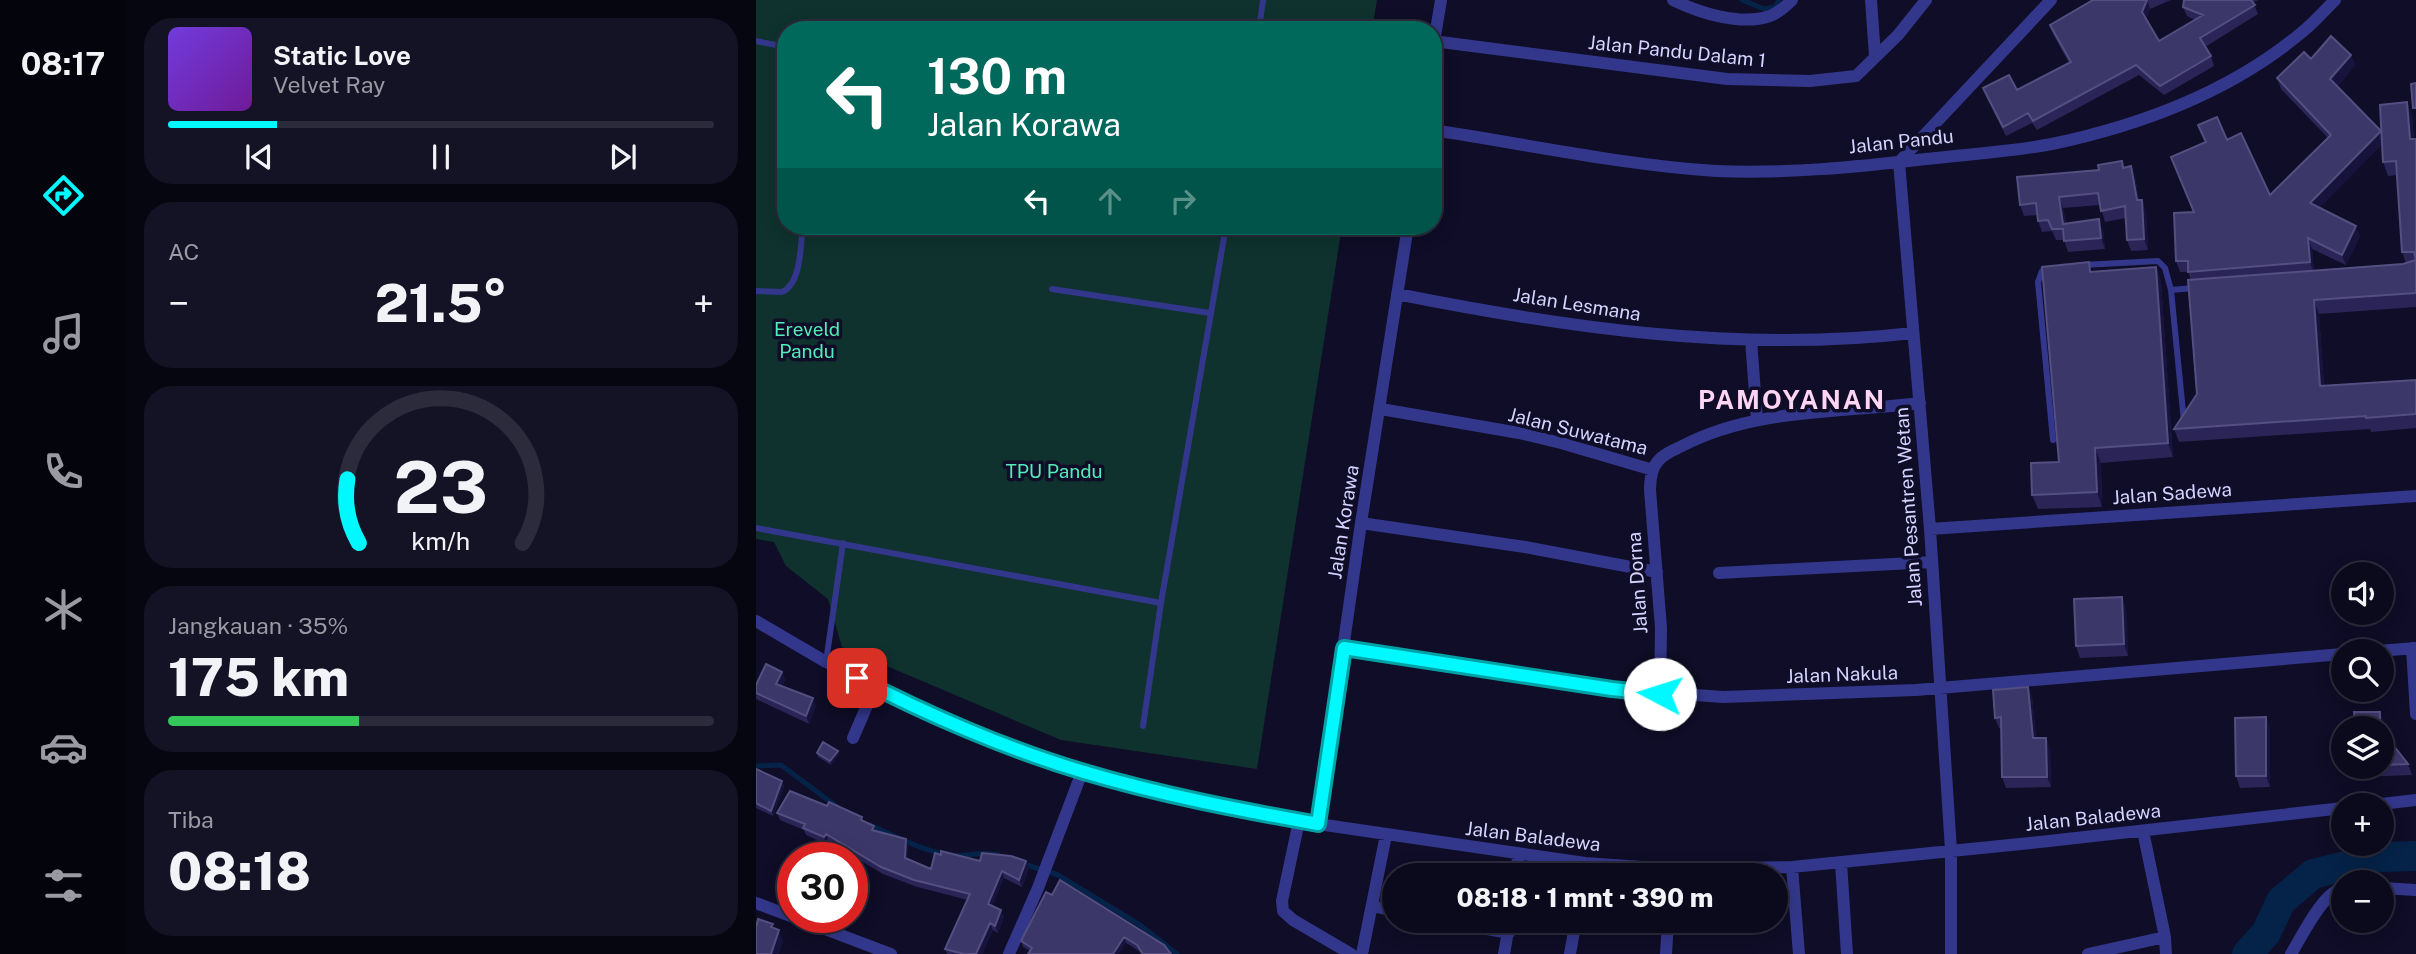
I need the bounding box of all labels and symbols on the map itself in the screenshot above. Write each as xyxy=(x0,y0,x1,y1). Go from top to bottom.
street label: Jalan Pandu Dalam 1 xyxy=(1587,31,1767,71)
street label: Jalan Pandu xyxy=(1847,125,1955,157)
street label: Jalan Lesmana xyxy=(1512,283,1642,325)
park label: Ereveld Pandu xyxy=(774,318,840,362)
district label: PAMOYANAN xyxy=(1698,384,1886,415)
street label: Jalan Suwatama xyxy=(1506,403,1650,459)
street label: Jalan Pesantren Wetan xyxy=(1890,407,1926,607)
park label: TPU Pandu xyxy=(1005,460,1103,482)
street label: Jalan Korawa xyxy=(1323,463,1363,581)
street label: Jalan Sadewa xyxy=(2111,478,2233,508)
street label: Jalan Dorna xyxy=(1622,531,1652,635)
pin xyxy=(827,648,887,708)
position arrow xyxy=(1623,657,1697,731)
street label: Jalan Nakula xyxy=(1786,661,1898,687)
street label: Jalan Baladewa xyxy=(2024,799,2162,835)
street label: Jalan Baladewa xyxy=(1464,817,1602,855)
speed limit sign: 30 xyxy=(777,842,868,933)

